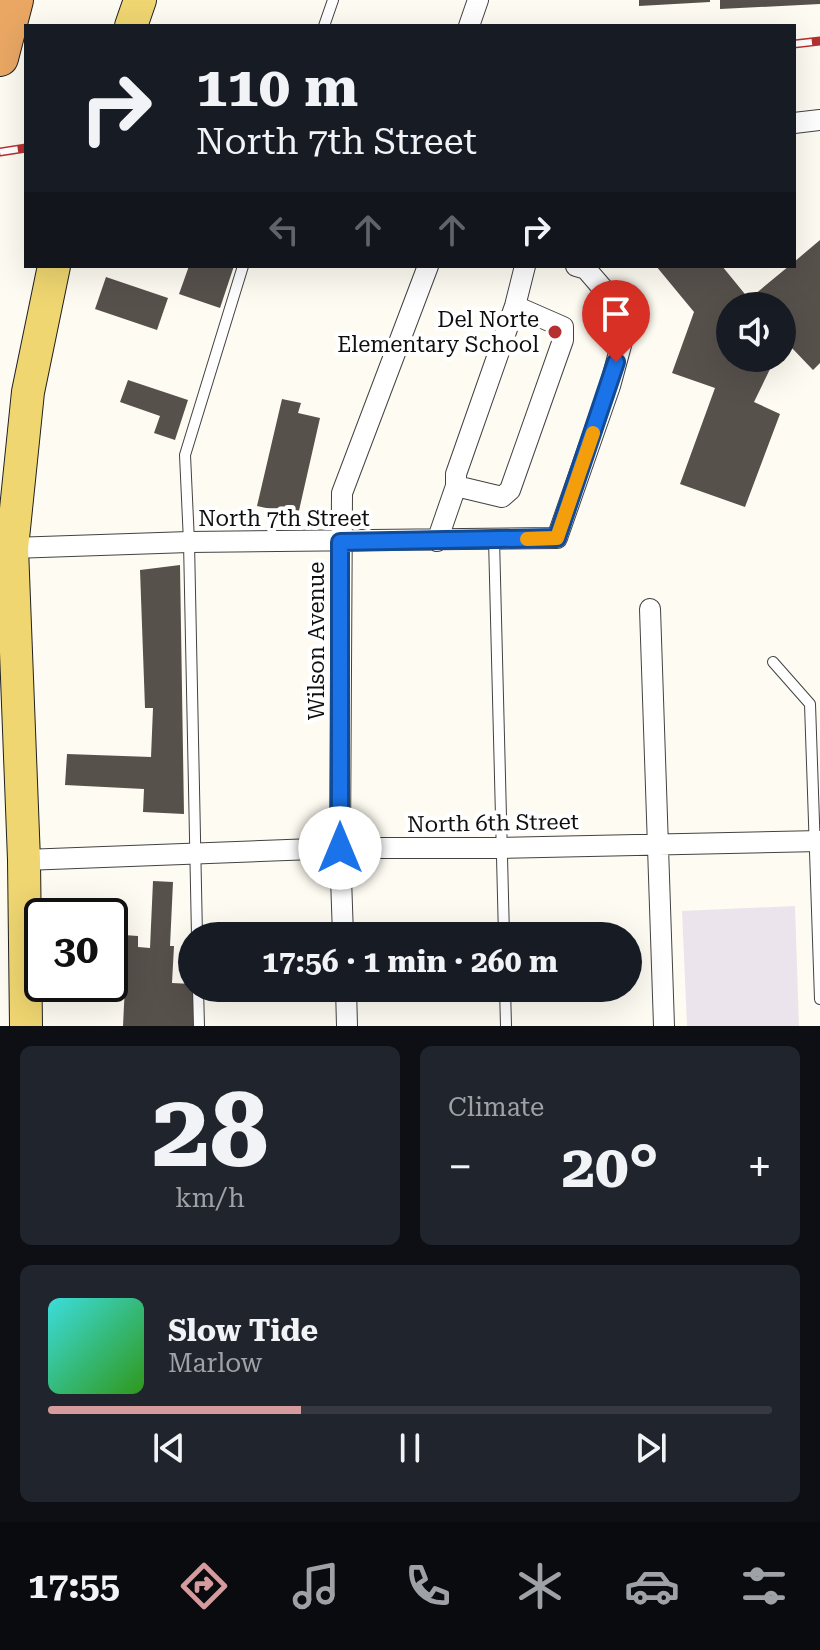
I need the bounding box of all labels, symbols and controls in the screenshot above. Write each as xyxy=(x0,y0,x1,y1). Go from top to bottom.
text: 110 m xyxy=(196,54,358,120)
icon: right xyxy=(64,56,168,160)
text: North 7th Street xyxy=(196,121,477,163)
icon: left xyxy=(262,208,306,252)
icon: ahead xyxy=(346,208,390,252)
icon: ahead xyxy=(430,208,474,252)
icon: right xyxy=(514,208,558,252)
pin xyxy=(582,280,650,362)
icon: arrive xyxy=(594,292,638,336)
map controls xyxy=(716,292,796,372)
button: sound xyxy=(716,292,796,372)
place label: Del Norte Elementary School xyxy=(337,307,539,357)
marker: Del Norte Elementary School xyxy=(546,323,564,341)
street label: North 7th Street xyxy=(198,506,370,531)
street label: Wilson Avenue xyxy=(304,562,329,720)
position arrow xyxy=(298,806,382,890)
street label: North 6th Street xyxy=(407,809,579,837)
speed limit sign: 30 xyxy=(24,898,128,1002)
text: 17:56 · 1 min · 260 m xyxy=(262,944,558,979)
text: 28 xyxy=(152,1070,268,1191)
text: Climate xyxy=(448,1092,544,1122)
text: 20° xyxy=(561,1131,659,1202)
text: − xyxy=(448,1141,473,1193)
text: + xyxy=(747,1141,772,1193)
text: km/h xyxy=(175,1183,245,1213)
text: Slow Tide xyxy=(168,1313,318,1348)
text: Marlow xyxy=(168,1348,262,1378)
icon: previous xyxy=(147,1426,191,1470)
icon: pause xyxy=(388,1426,432,1470)
icon: next xyxy=(629,1426,673,1470)
icon: directions xyxy=(176,1558,232,1614)
icon: music xyxy=(288,1558,344,1614)
icon: phone xyxy=(400,1558,456,1614)
icon: climate xyxy=(512,1558,568,1614)
icon: car xyxy=(624,1558,680,1614)
icon: filters xyxy=(736,1558,792,1614)
text: 17:55 xyxy=(28,1565,120,1607)

